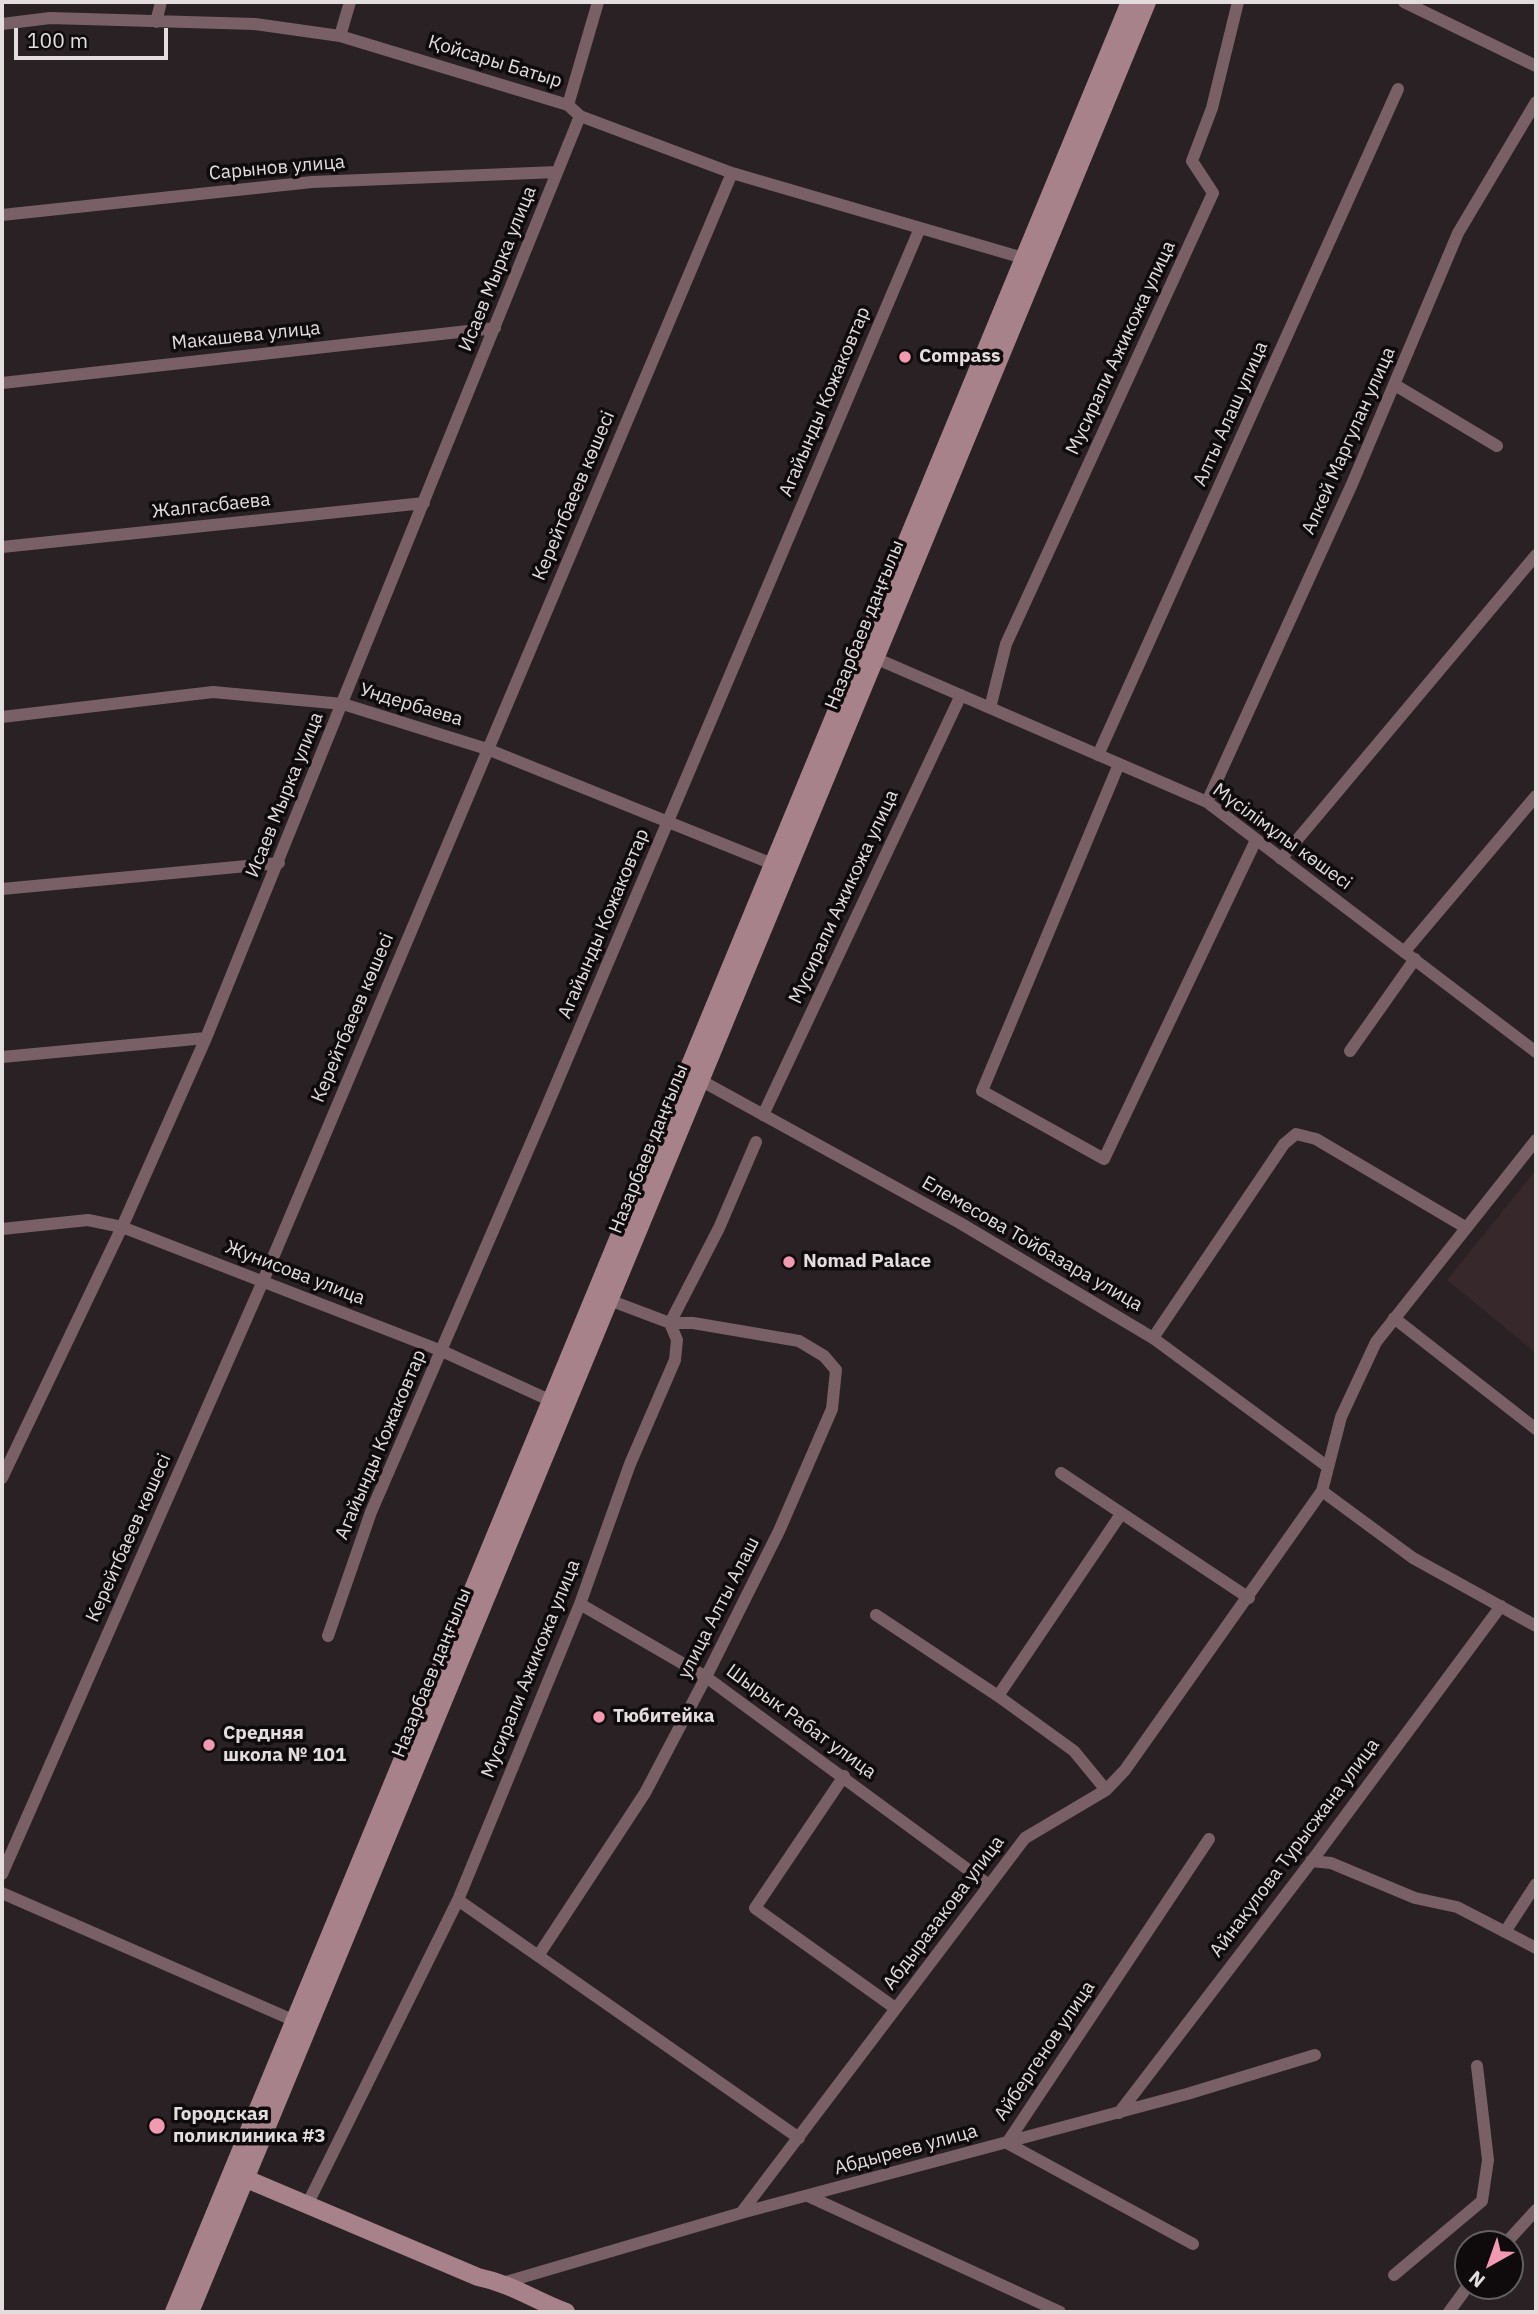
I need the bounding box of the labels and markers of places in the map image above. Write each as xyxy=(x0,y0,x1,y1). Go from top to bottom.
place label: Compass xyxy=(919,346,1000,368)
marker: Compass xyxy=(897,349,913,365)
place label: Nomad Palace xyxy=(803,1251,931,1273)
marker: Nomad Palace xyxy=(781,1254,797,1270)
place label: Тюбитейка xyxy=(613,1706,715,1728)
marker: Тюбитейка xyxy=(591,1709,607,1725)
place label: Средняя школа № 101 xyxy=(223,1723,346,1767)
marker: Средняя школа № 101 xyxy=(201,1737,217,1753)
place label: Городская поликлиника #3 xyxy=(173,2104,326,2148)
marker: Городская поликлиника #3 xyxy=(147,2116,167,2136)

